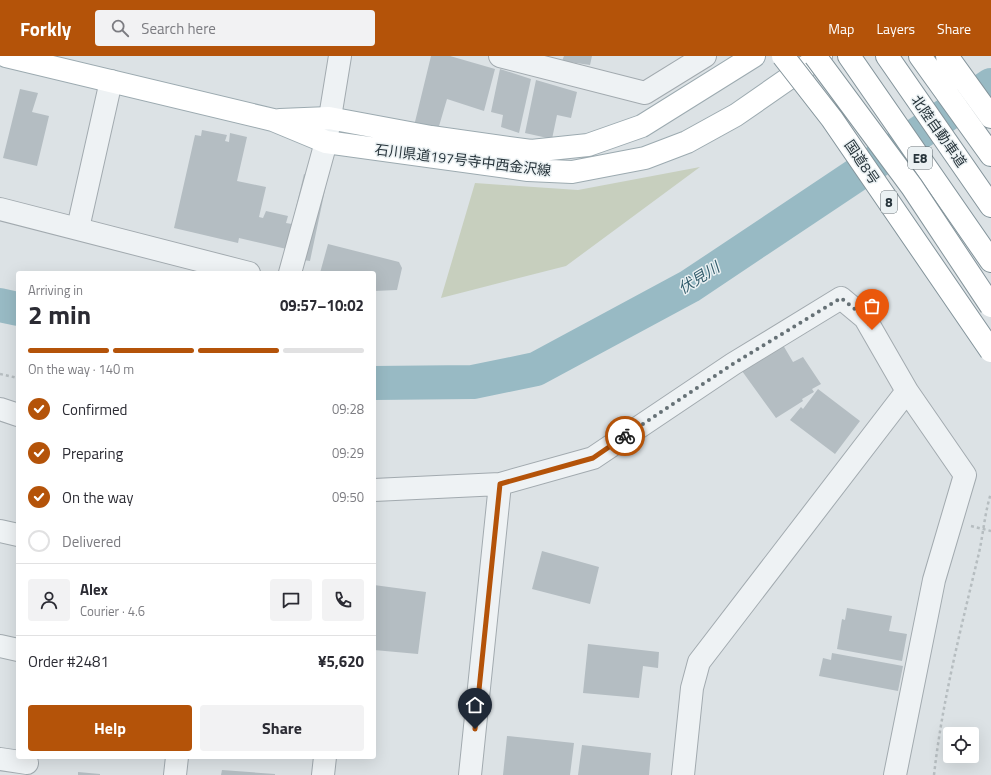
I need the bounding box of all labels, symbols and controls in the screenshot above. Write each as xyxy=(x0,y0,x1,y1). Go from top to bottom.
search box xyxy=(95,10,375,46)
text: Forkly xyxy=(20,14,71,43)
icon: search xyxy=(109,17,131,39)
text: Search here xyxy=(141,17,216,40)
text: Map xyxy=(828,18,854,39)
text: Layers xyxy=(876,18,915,39)
text: Share xyxy=(937,18,971,39)
street label: 北陸自動車道 xyxy=(907,90,972,171)
street label: 国道8号 xyxy=(840,135,885,188)
street label: 石川県道197号寺中西金沢線 xyxy=(374,138,552,181)
road number: E8 xyxy=(908,147,932,169)
road number: 8 xyxy=(881,191,897,213)
water label: 伏見川 xyxy=(674,255,726,299)
text: Arriving in xyxy=(28,280,83,300)
pin xyxy=(855,289,889,330)
text: 09:57–10:02 xyxy=(280,294,364,317)
text: 2 min xyxy=(28,295,91,334)
icon: bag xyxy=(861,295,883,317)
text: On the way · 140 m xyxy=(28,359,134,379)
icon: check xyxy=(28,398,50,420)
text: Confirmed xyxy=(62,398,127,421)
text: 09:28 xyxy=(332,399,364,419)
courier xyxy=(605,416,645,456)
icon: bike xyxy=(614,425,636,447)
icon: check xyxy=(28,442,50,464)
text: Preparing xyxy=(62,442,123,465)
text: 09:29 xyxy=(332,443,364,463)
icon: check xyxy=(28,486,50,508)
text: On the way xyxy=(62,486,134,509)
text: 09:50 xyxy=(332,487,364,507)
text: Delivered xyxy=(62,530,121,553)
text: Alex xyxy=(80,578,108,601)
button: person xyxy=(28,579,70,621)
button: chat xyxy=(270,579,312,621)
button: phone xyxy=(322,579,364,621)
text: Courier · 4.6 xyxy=(80,601,145,621)
text: Order #2481 xyxy=(28,650,109,673)
text: ¥5,620 xyxy=(318,650,364,673)
pin xyxy=(458,688,492,729)
icon: home xyxy=(464,694,486,716)
button: Help xyxy=(28,705,192,751)
button: Share xyxy=(200,705,364,751)
map controls xyxy=(943,727,979,763)
button: locate xyxy=(943,727,979,763)

